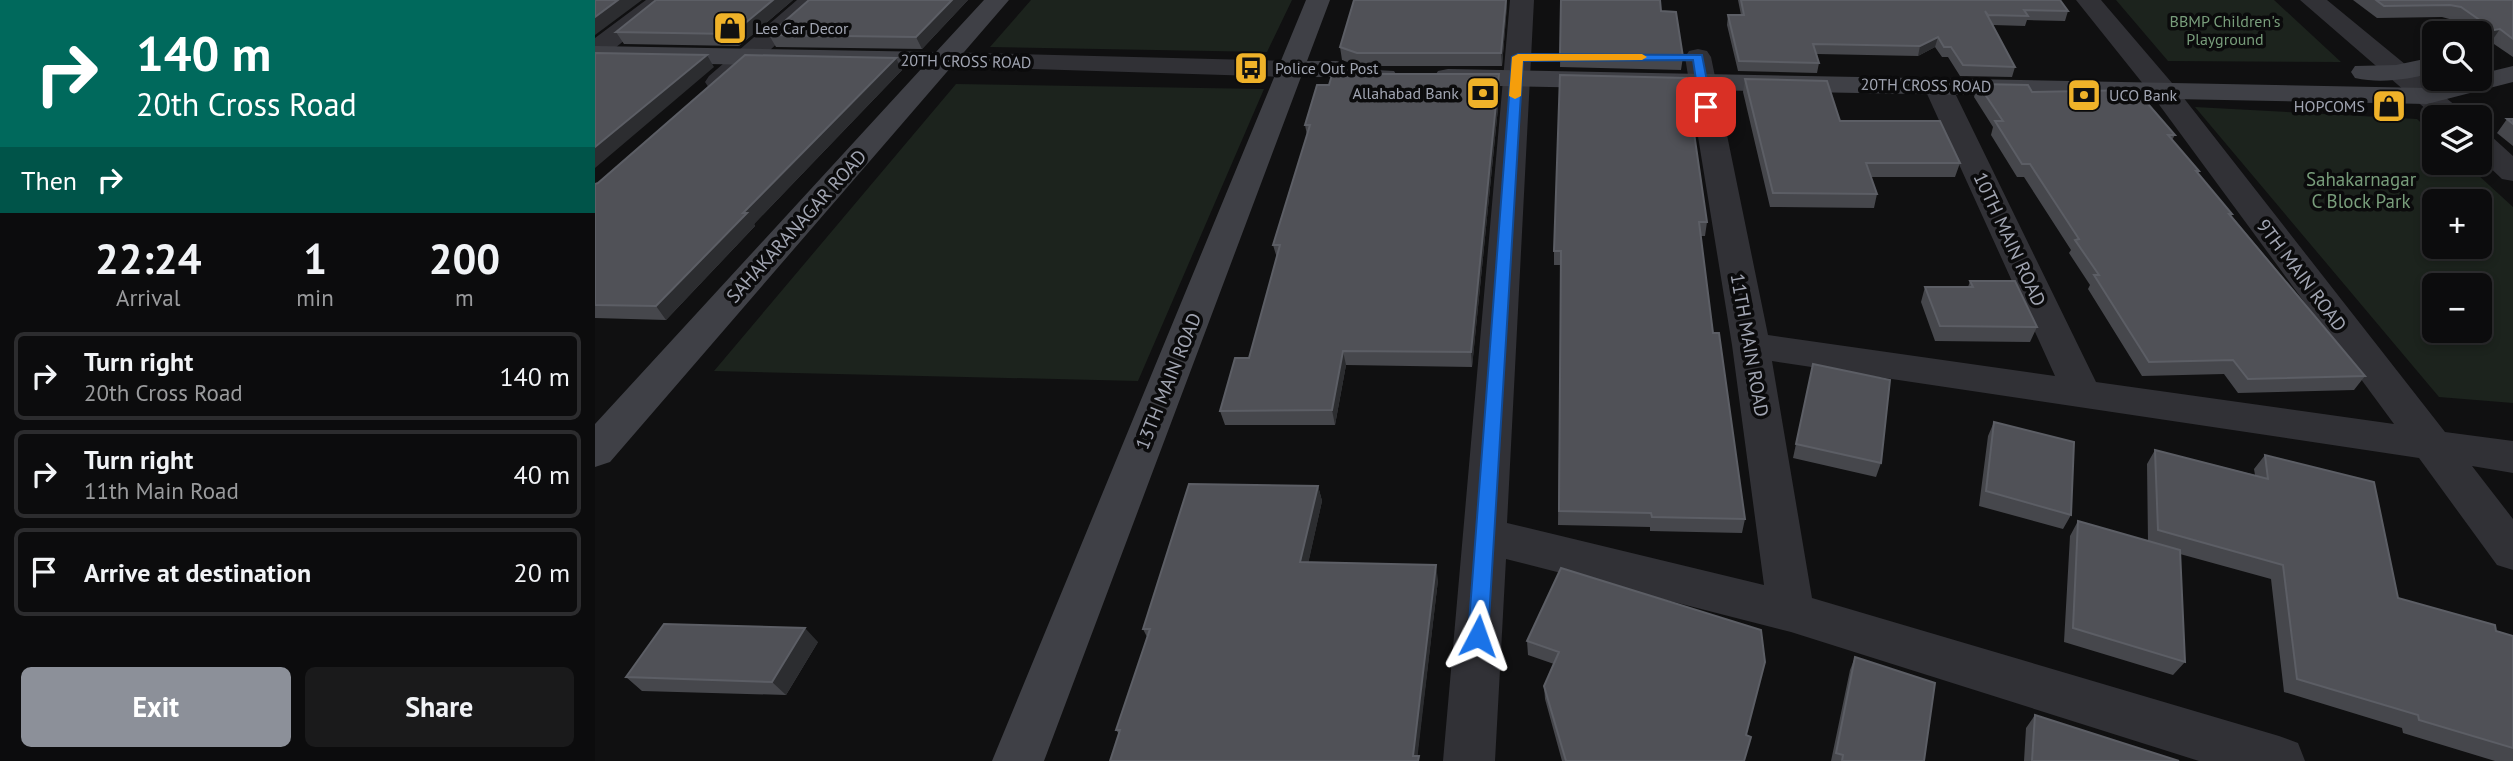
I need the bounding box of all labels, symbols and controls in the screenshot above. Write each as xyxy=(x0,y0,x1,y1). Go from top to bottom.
shop icon: Lee Car Decor xyxy=(711,9,749,47)
park label: BBMP Children's Playground xyxy=(2170,11,2281,49)
place label: Lee Car Decor xyxy=(755,18,849,38)
text: 140 m xyxy=(136,21,271,85)
map controls xyxy=(2422,21,2492,343)
button: search xyxy=(2422,21,2492,91)
icon: right xyxy=(21,28,112,119)
bus stop icon: Police Out Post xyxy=(1232,49,1270,87)
street label: 20TH CROSS ROAD xyxy=(900,50,1032,72)
place label: Police Out Post xyxy=(1275,58,1379,78)
bank icon: Allahabad Bank xyxy=(1464,74,1502,112)
street label: 20TH CROSS ROAD xyxy=(1860,74,1992,96)
bank icon: UCO Bank xyxy=(2065,76,2103,114)
pin xyxy=(1676,77,1736,137)
text: 20th Cross Road xyxy=(136,83,357,125)
place label: Allahabad Bank xyxy=(1353,83,1459,103)
place label: UCO Bank xyxy=(2109,85,2177,105)
shop icon: HOPCOMS xyxy=(2370,87,2408,125)
icon: arrive xyxy=(1687,88,1725,126)
place label: HOPCOMS xyxy=(2294,96,2365,116)
button: layers xyxy=(2422,105,2492,175)
street label: SAHAKARANAGAR ROAD xyxy=(721,144,871,308)
icon: right xyxy=(91,161,129,199)
text: Then xyxy=(21,164,77,197)
park label: Sahakarnagar C Block Park xyxy=(2306,167,2417,213)
street label: 10TH MAIN ROAD xyxy=(1968,168,2052,310)
button: + xyxy=(2422,189,2492,259)
street label: 9TH MAIN ROAD xyxy=(2252,214,2352,336)
text: 22:24 xyxy=(95,231,201,286)
text: 1 xyxy=(303,231,327,286)
text: 200 xyxy=(429,231,500,286)
street label: 11TH MAIN ROAD xyxy=(1726,271,1774,419)
button: − xyxy=(2422,273,2492,343)
text: Arrival xyxy=(116,283,180,312)
text: min xyxy=(296,283,334,312)
text: m xyxy=(455,283,474,312)
street label: 13TH MAIN ROAD xyxy=(1130,309,1206,453)
text: Turn right xyxy=(84,345,193,378)
icon: right xyxy=(25,357,63,395)
text: 140 m xyxy=(499,360,570,393)
text: 20th Cross Road xyxy=(84,378,243,407)
text: Turn right xyxy=(84,443,193,476)
icon: right xyxy=(25,455,63,493)
text: 40 m xyxy=(514,458,570,491)
text: 11th Main Road xyxy=(84,476,239,505)
icon: arrive xyxy=(25,553,63,591)
text: Arrive at destination xyxy=(84,556,311,589)
text: 20 m xyxy=(514,556,570,589)
position arrow xyxy=(1441,599,1515,673)
button: Exit xyxy=(21,667,291,747)
button: Share xyxy=(305,667,574,747)

